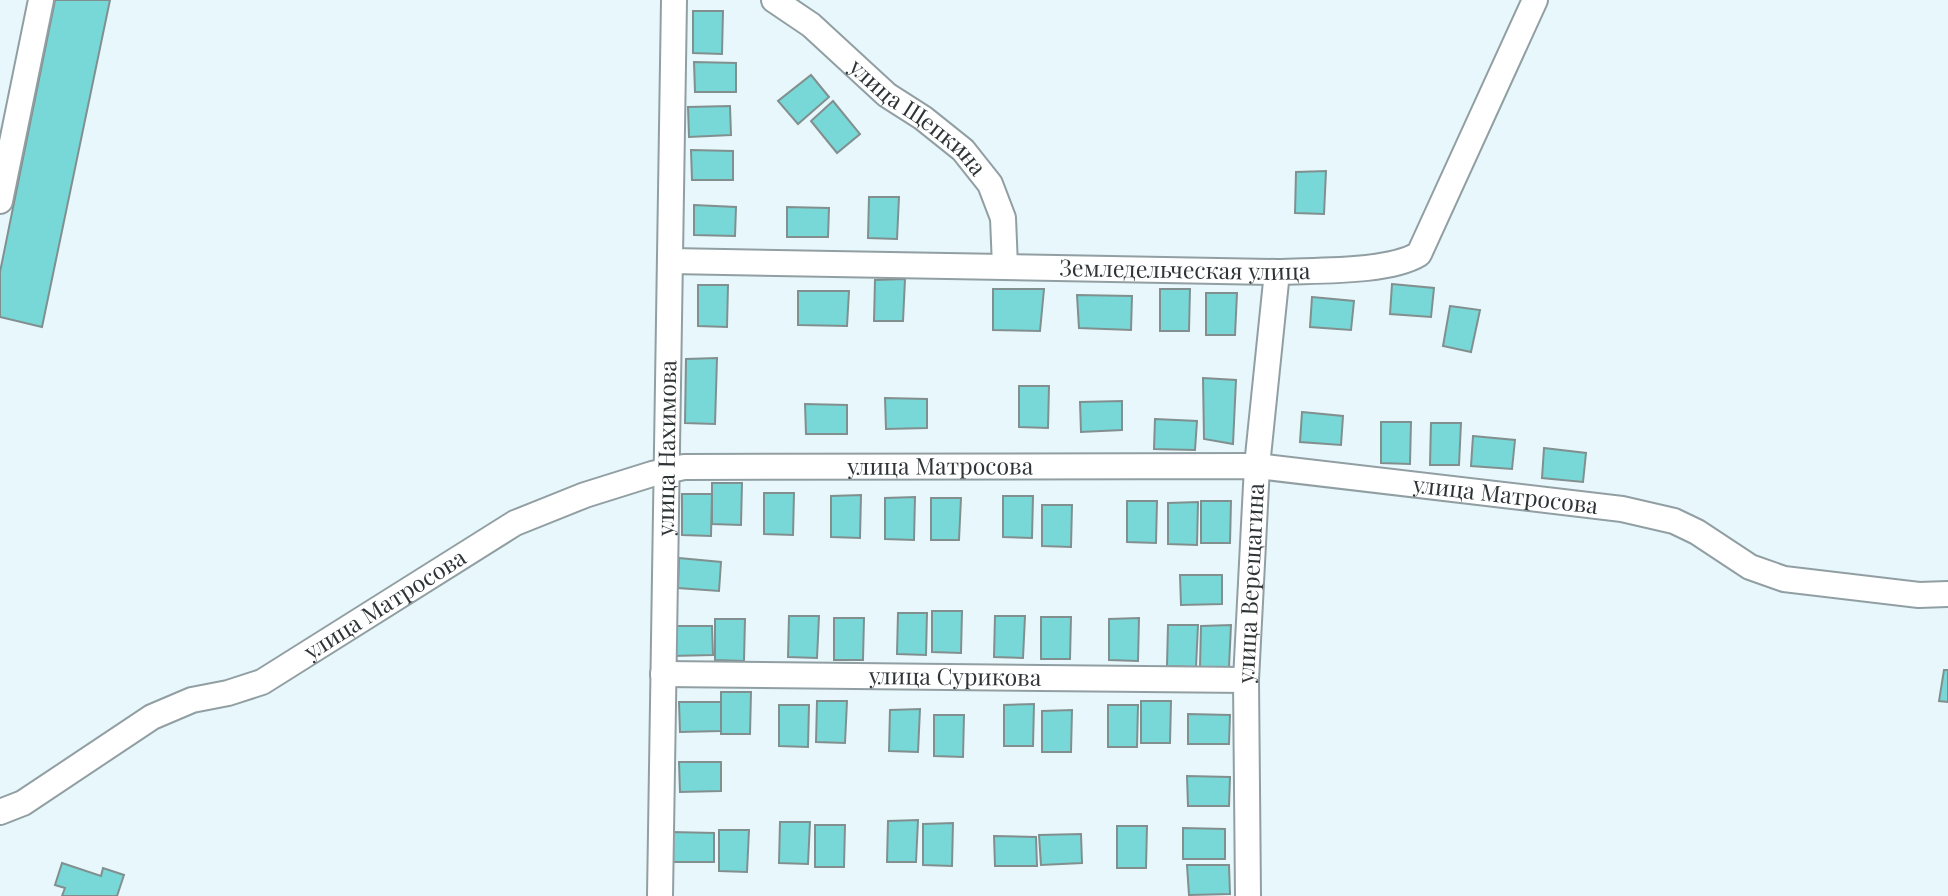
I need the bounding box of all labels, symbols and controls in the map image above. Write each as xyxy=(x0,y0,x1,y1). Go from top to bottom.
street label: улица Щепкина xyxy=(843,50,994,182)
street label: Земледельческая улица xyxy=(1059,251,1311,286)
street label: улица Нахимова xyxy=(649,359,682,537)
street label: улица Матросова xyxy=(846,449,1034,481)
street label: улица Матросова xyxy=(1411,467,1600,520)
street label: улица Верещагина xyxy=(1229,482,1270,685)
street label: улица Матросова xyxy=(297,541,472,666)
street label: улица Сурикова xyxy=(868,659,1042,692)

